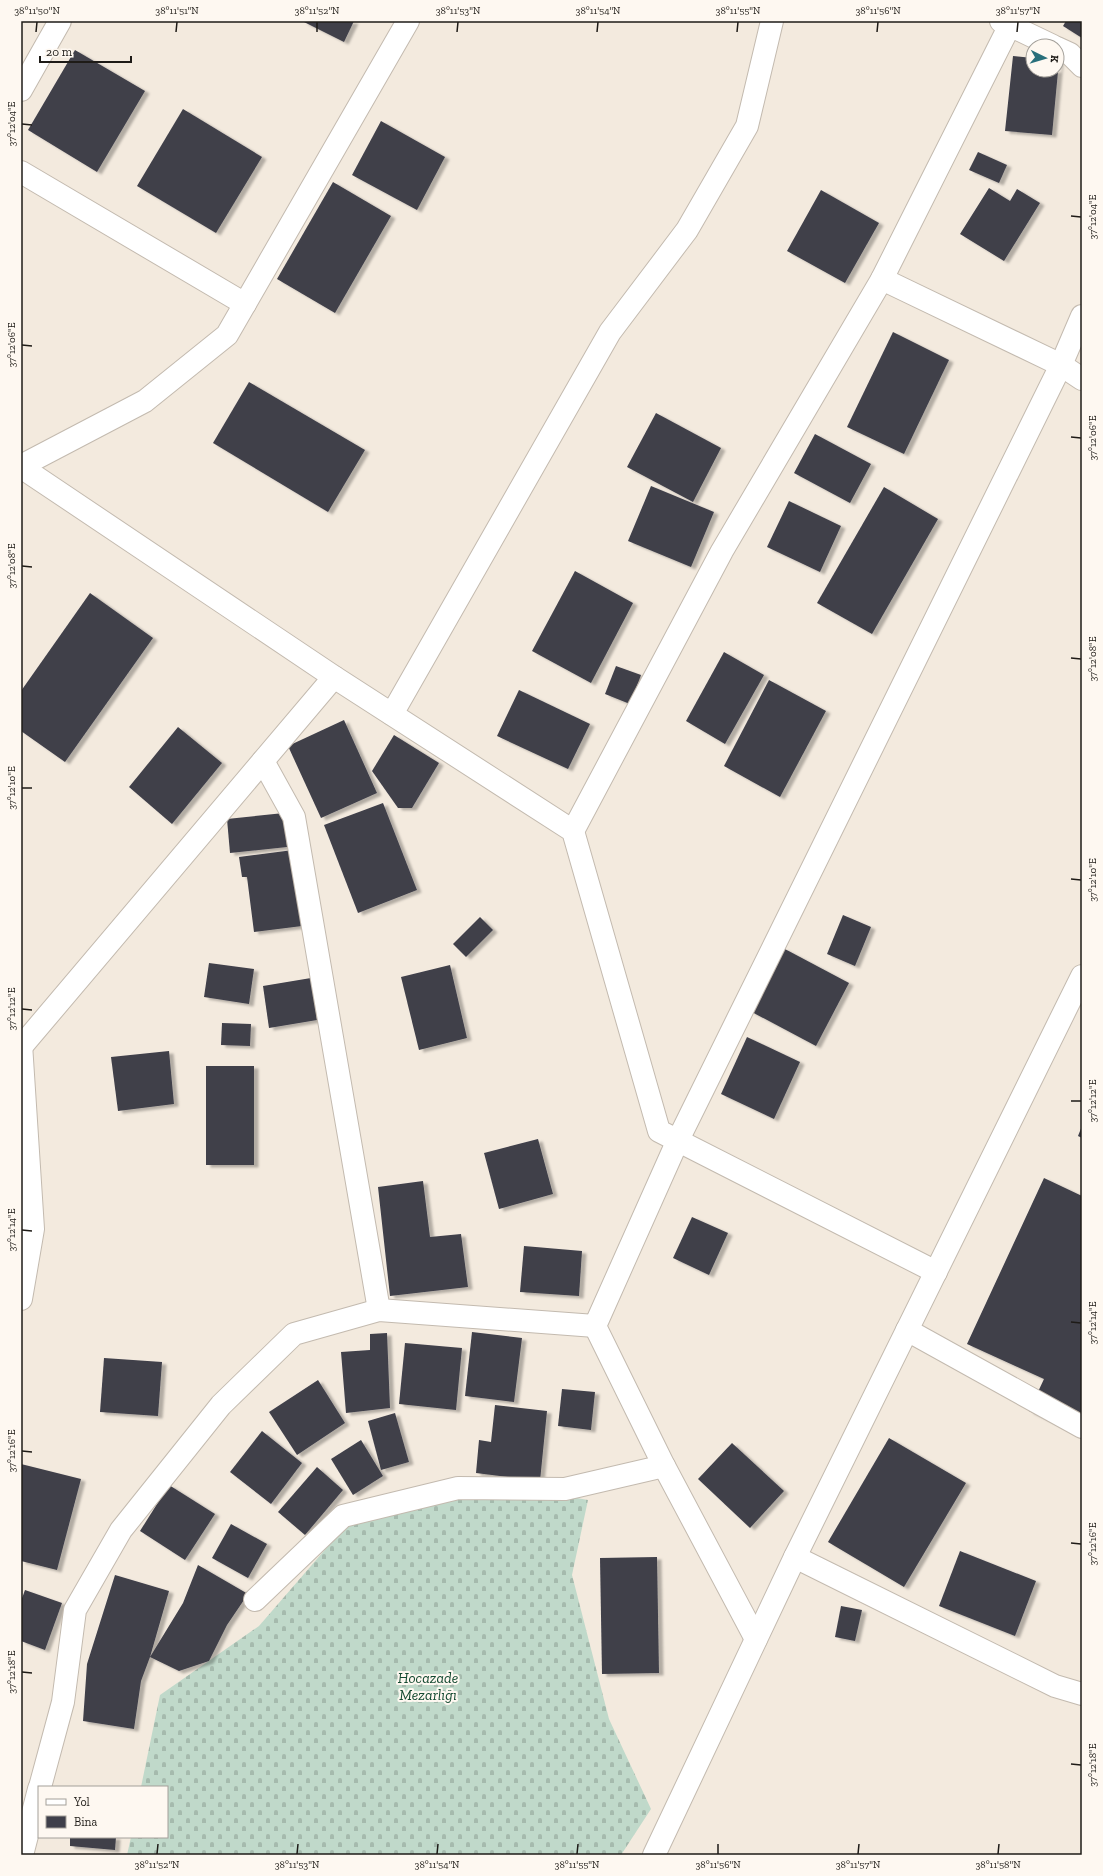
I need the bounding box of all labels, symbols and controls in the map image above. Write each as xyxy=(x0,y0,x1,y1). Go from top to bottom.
text: 38°11'50"N xyxy=(14,5,60,17)
text: 38°11'51"N xyxy=(155,5,199,17)
text: 38°11'52"N xyxy=(295,5,340,17)
text: 38°11'53"N xyxy=(436,5,481,17)
text: 38°11'54"N xyxy=(576,5,621,17)
text: 38°11'55"N xyxy=(716,5,761,17)
text: 38°11'56"N xyxy=(855,5,901,17)
text: 38°11'57"N xyxy=(996,5,1041,17)
scale bar xyxy=(40,38,131,64)
north arrow xyxy=(1025,38,1065,78)
text: 20 m xyxy=(46,45,73,59)
text: K xyxy=(1048,55,1061,64)
text: 37°12'04"E xyxy=(6,101,18,146)
text: 37°12'04"E xyxy=(1087,194,1099,239)
text: 37°12'06"E xyxy=(6,322,18,368)
text: 37°12'06"E xyxy=(1087,415,1099,461)
text: 37°12'08"E xyxy=(6,543,18,589)
text: 37°12'08"E xyxy=(1087,636,1099,682)
text: 37°12'10"E xyxy=(6,766,18,810)
text: 37°12'10"E xyxy=(1087,858,1099,902)
text: 37°12'12"E xyxy=(6,987,18,1031)
text: 37°12'12"E xyxy=(1087,1079,1099,1123)
text: 37°12'14"E xyxy=(6,1208,18,1252)
text: 37°12'14"E xyxy=(1087,1301,1099,1345)
text: 37°12'16"E xyxy=(6,1429,18,1473)
text: 37°12'16"E xyxy=(1087,1522,1099,1566)
text: 37°12'18"E xyxy=(6,1650,18,1694)
park label: Hocazade Mezarlığı xyxy=(398,1669,458,1704)
text: 37°12'18"E xyxy=(1087,1743,1099,1787)
legend xyxy=(38,1786,168,1838)
text: Yol xyxy=(73,1795,90,1809)
text: Bina xyxy=(74,1815,97,1829)
text: 38°11'52"N xyxy=(135,1859,180,1871)
text: 38°11'53"N xyxy=(275,1859,320,1871)
text: 38°11'54"N xyxy=(415,1859,460,1871)
text: 38°11'55"N xyxy=(555,1859,600,1871)
text: 38°11'56"N xyxy=(695,1859,741,1871)
text: 38°11'57"N xyxy=(836,1859,881,1871)
text: 38°11'58"N xyxy=(975,1859,1021,1871)

